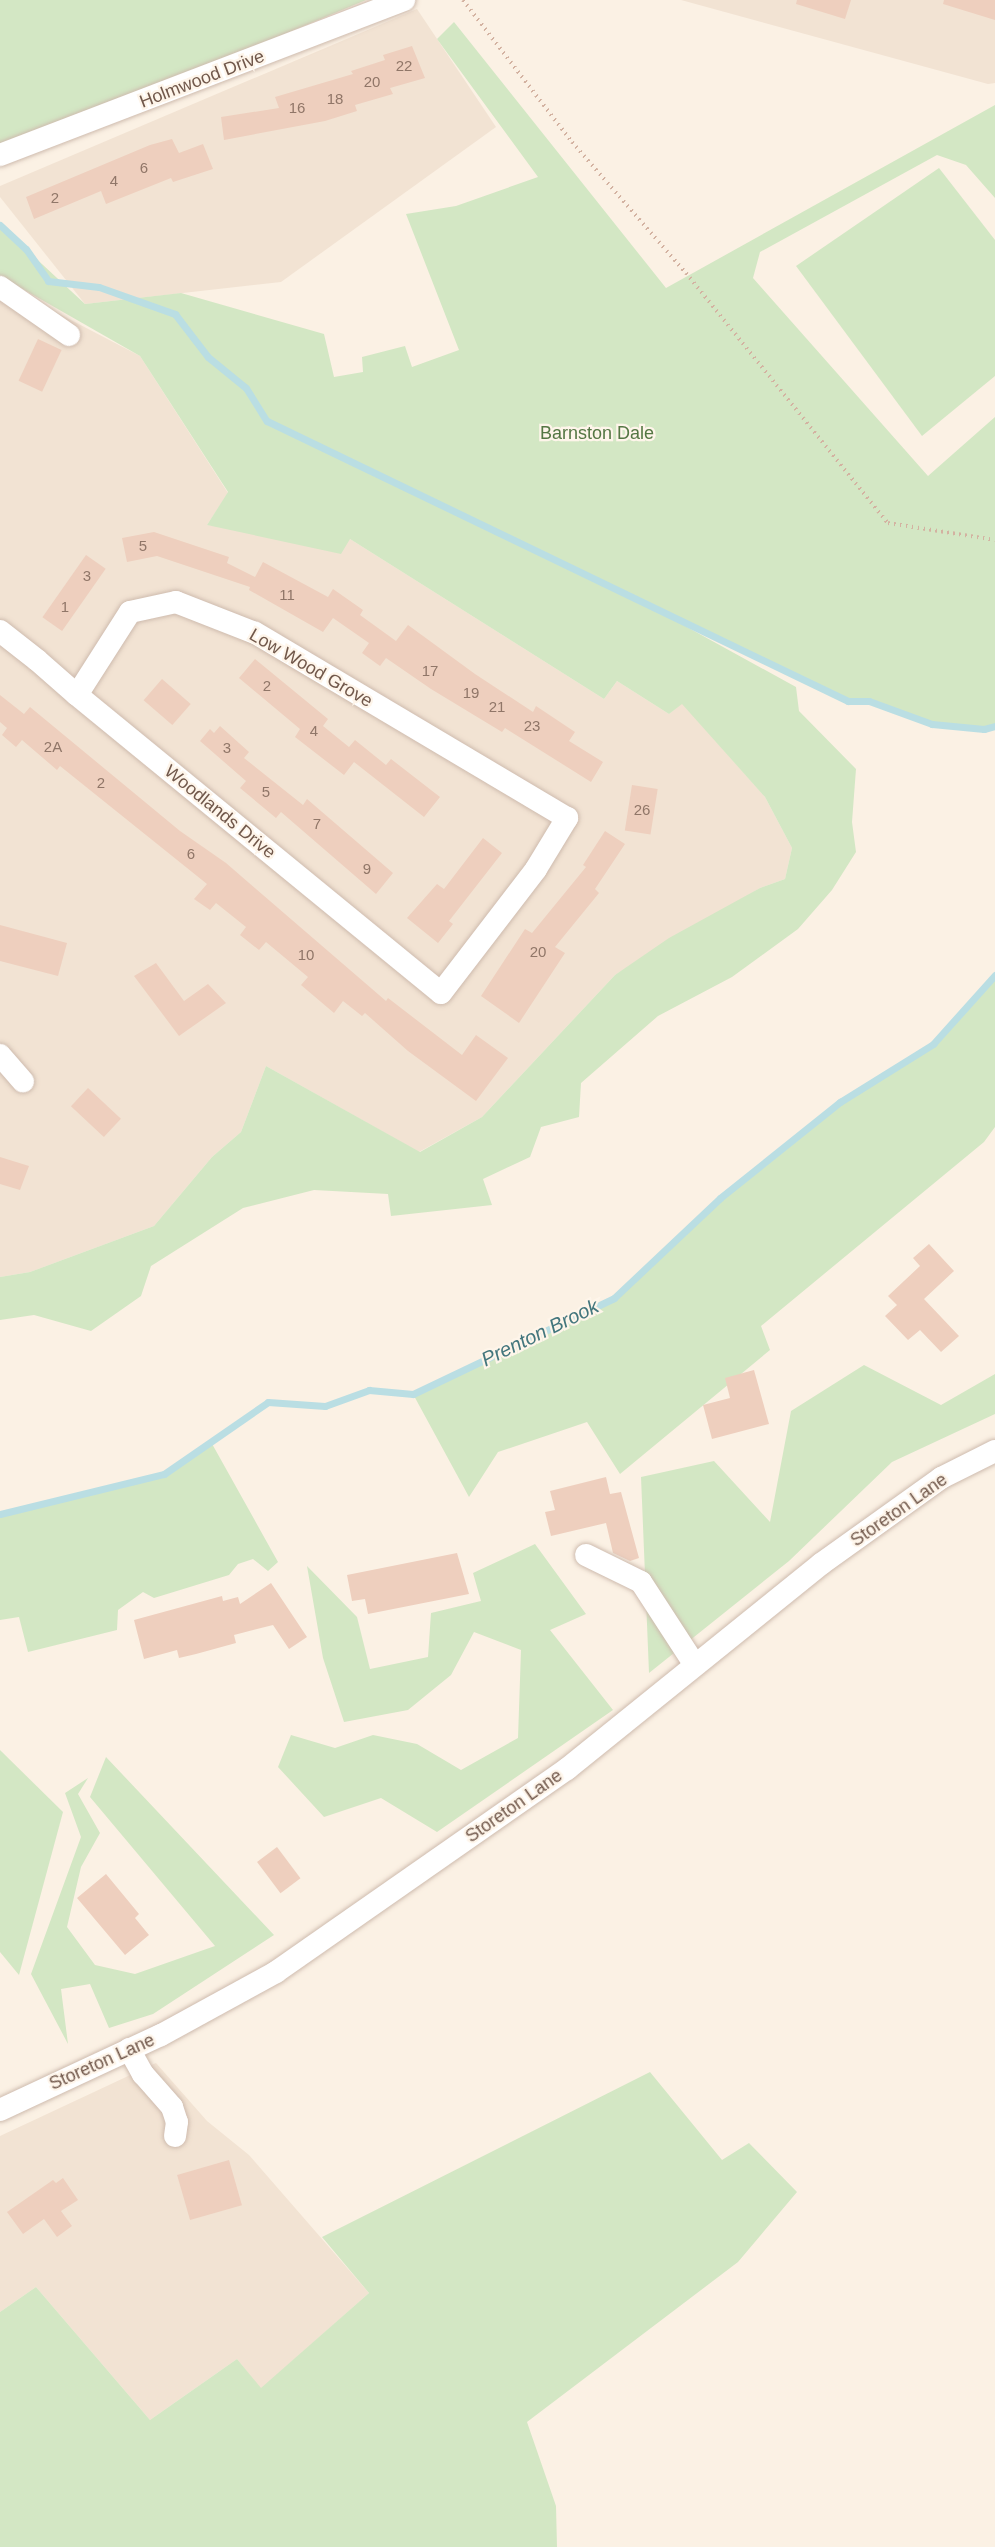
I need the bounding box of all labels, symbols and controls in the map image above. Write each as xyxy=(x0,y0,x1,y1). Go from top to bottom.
street label: Holmwood Drive xyxy=(136,45,268,113)
house number: 22 xyxy=(396,57,412,75)
house number: 20 xyxy=(364,73,380,91)
house number: 18 xyxy=(327,90,343,108)
house number: 16 xyxy=(289,99,305,117)
house number: 6 xyxy=(140,159,148,177)
house number: 4 xyxy=(110,172,118,190)
house number: 2 xyxy=(51,189,59,207)
park label: Barnston Dale xyxy=(540,422,654,444)
house number: 5 xyxy=(139,537,147,555)
house number: 3 xyxy=(83,567,91,585)
house number: 11 xyxy=(279,586,295,604)
house number: 1 xyxy=(61,598,69,616)
street label: Low Wood Grove xyxy=(246,624,376,712)
house number: 17 xyxy=(422,662,438,680)
house number: 2 xyxy=(263,677,271,695)
house number: 19 xyxy=(463,684,479,702)
house number: 21 xyxy=(489,698,505,716)
house number: 23 xyxy=(524,717,540,735)
house number: 4 xyxy=(310,722,318,740)
house number: 2A xyxy=(44,738,62,756)
house number: 3 xyxy=(223,739,231,757)
street label: Woodlands Drive xyxy=(160,761,280,863)
house number: 2 xyxy=(97,774,105,792)
house number: 5 xyxy=(262,783,270,801)
house number: 26 xyxy=(634,801,650,819)
house number: 7 xyxy=(313,815,321,833)
house number: 6 xyxy=(187,845,195,863)
house number: 9 xyxy=(363,860,371,878)
house number: 20 xyxy=(530,943,546,961)
house number: 10 xyxy=(298,946,314,964)
water label: Prenton Brook xyxy=(477,1294,603,1372)
street label: Storeton Lane xyxy=(846,1469,952,1551)
street label: Storeton Lane xyxy=(461,1765,567,1847)
street label: Storeton Lane xyxy=(46,2029,158,2095)

